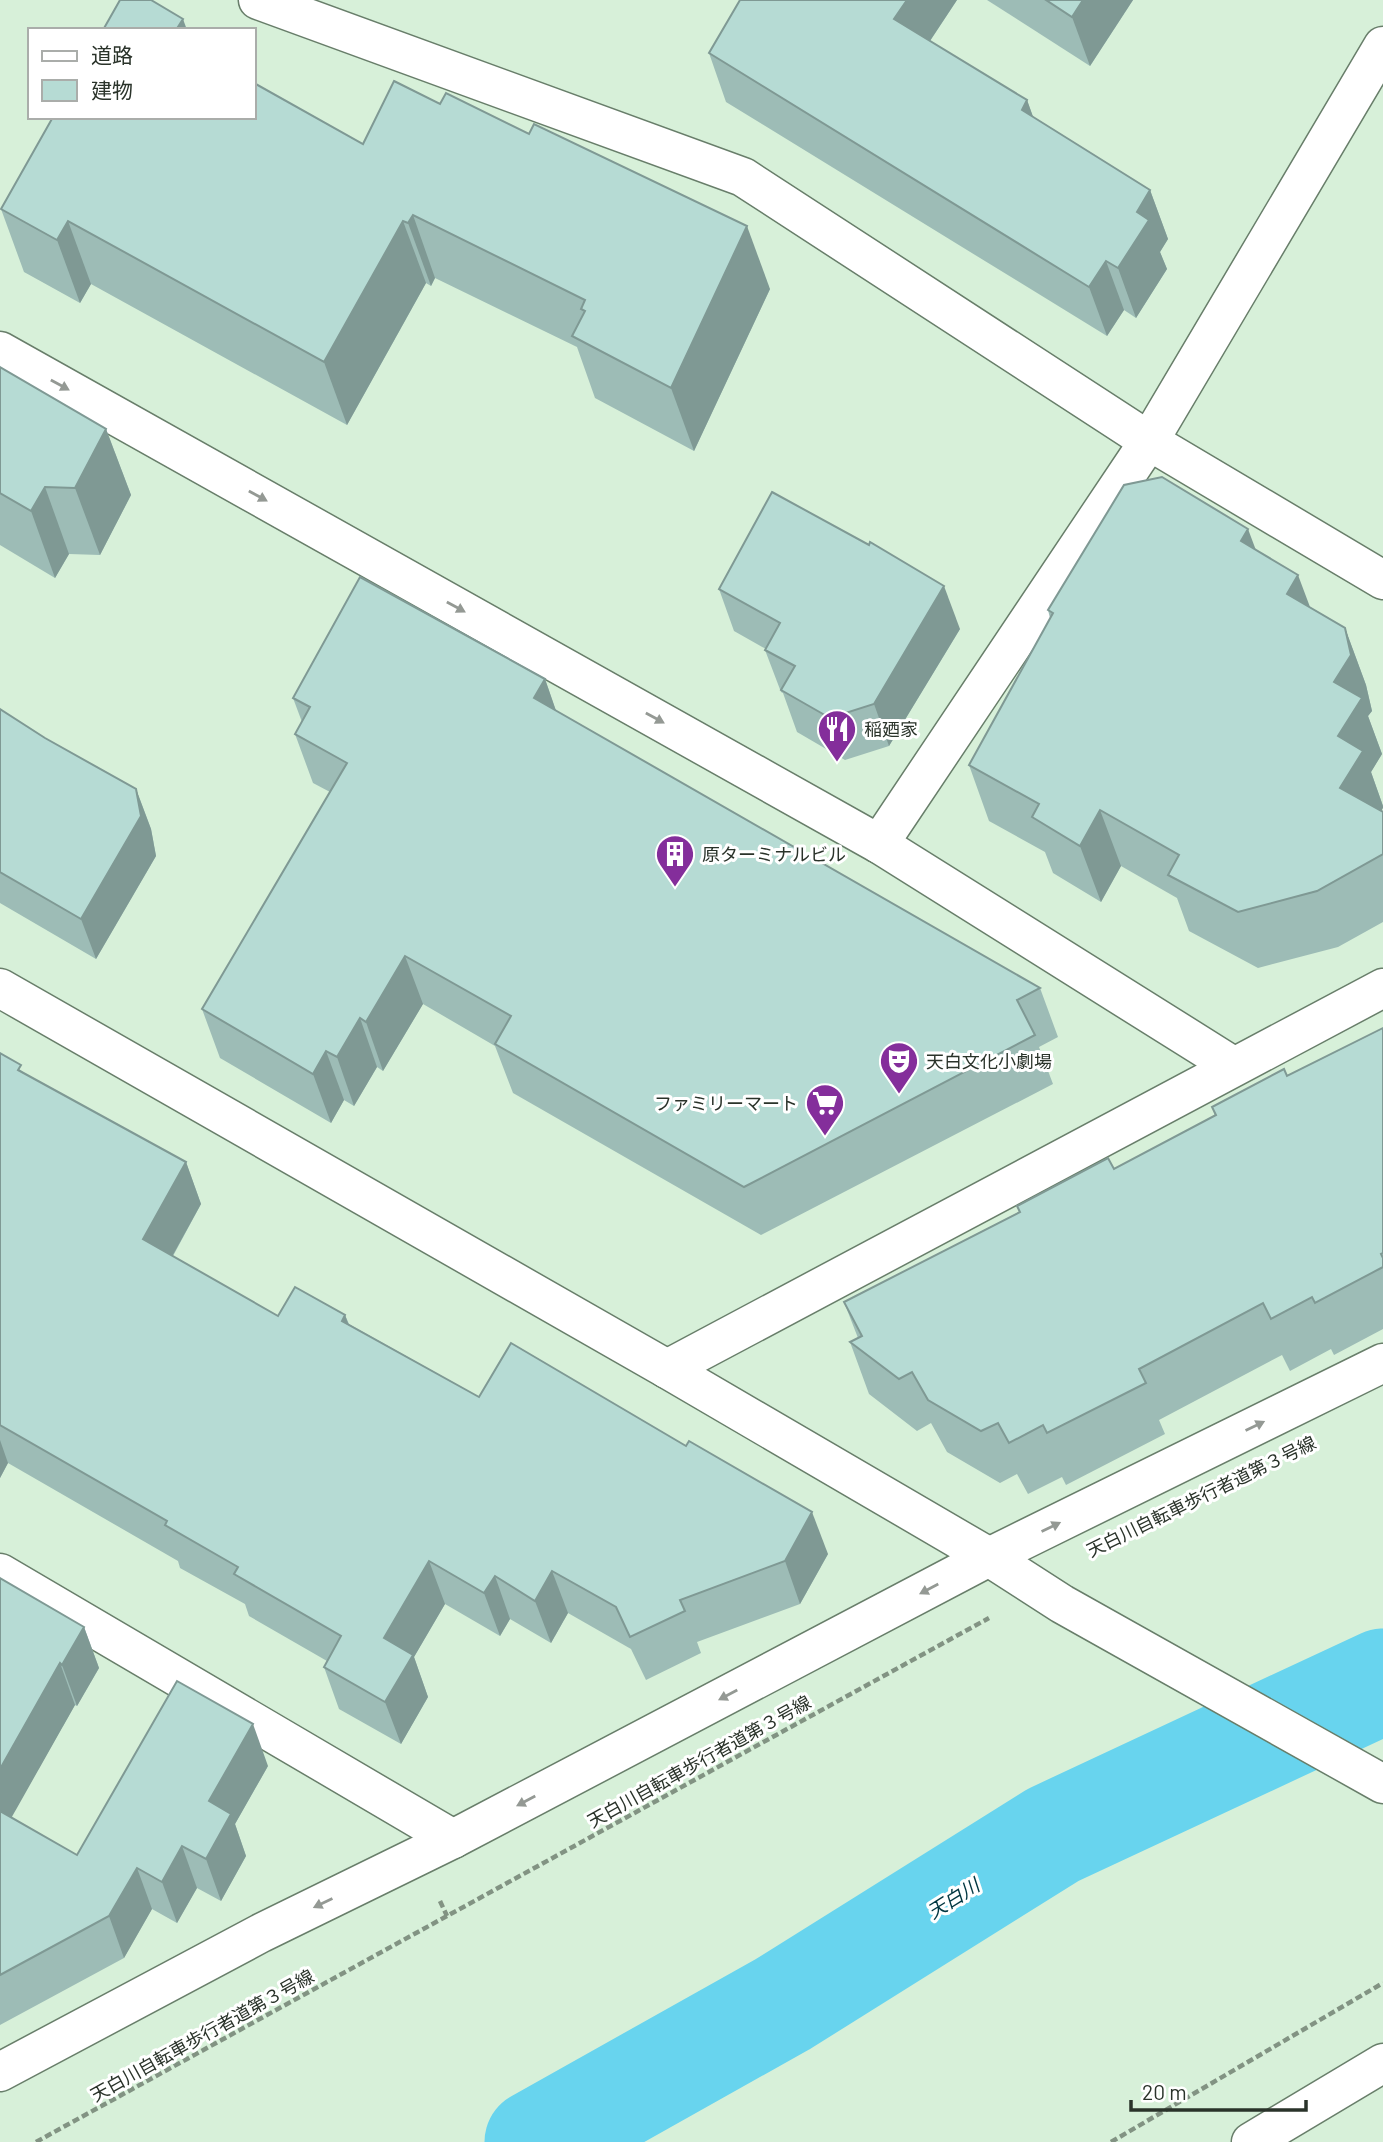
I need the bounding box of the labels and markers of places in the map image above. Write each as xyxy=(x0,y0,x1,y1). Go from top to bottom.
restaurant icon: 稲廼家 xyxy=(816,708,858,763)
place label: 稲廼家 xyxy=(864,718,918,740)
building icon: 原ターミナルビル xyxy=(654,833,696,888)
place label: 原ターミナルビル xyxy=(702,843,846,865)
theatre icon: 天白文化小劇場 xyxy=(878,1040,920,1095)
place label: 天白文化小劇場 xyxy=(926,1050,1052,1072)
supermarket icon: ファミリーマート xyxy=(804,1082,846,1137)
place label: ファミリーマート xyxy=(654,1092,798,1114)

